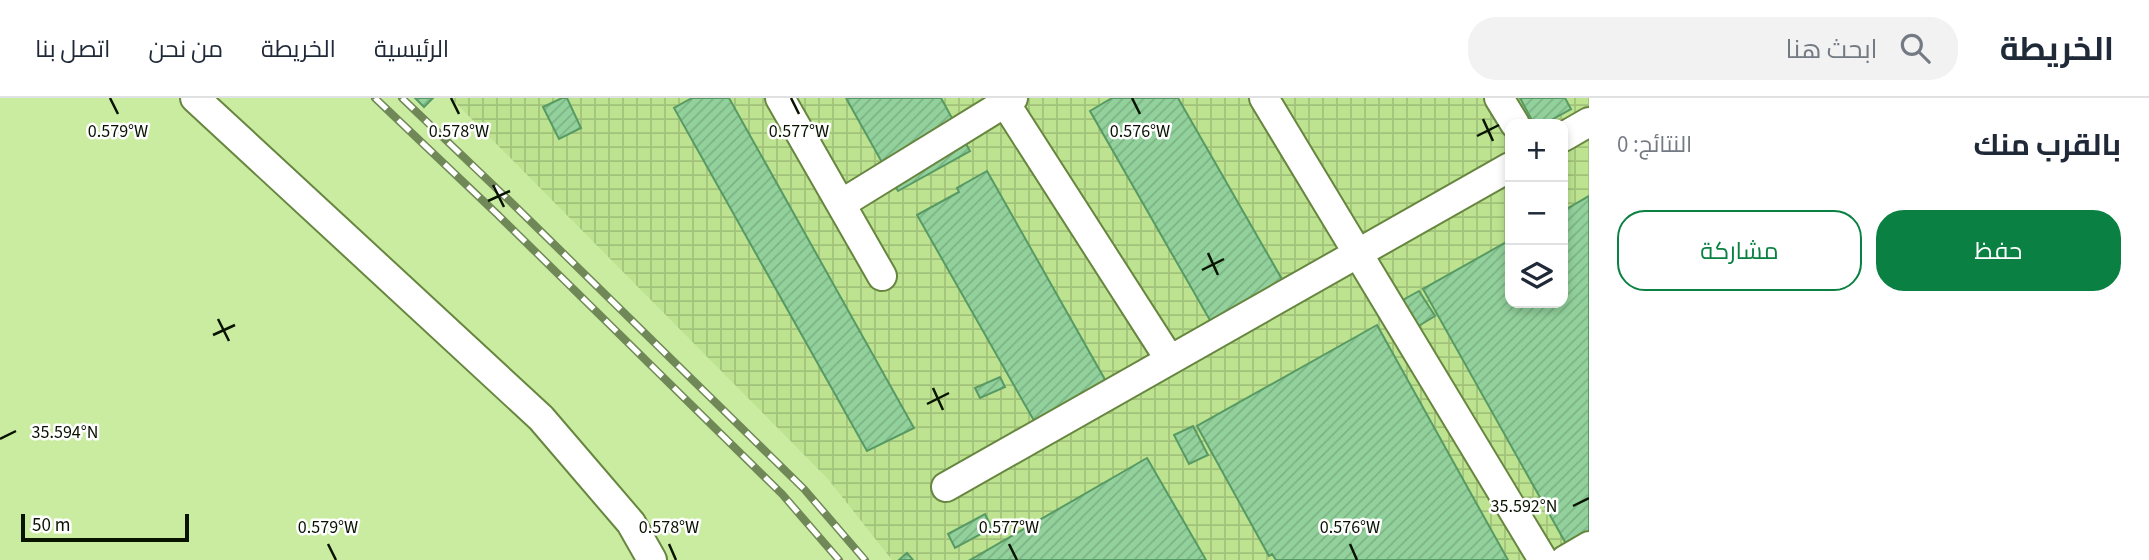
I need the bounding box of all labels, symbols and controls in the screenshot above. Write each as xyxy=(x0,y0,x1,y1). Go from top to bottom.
search box xyxy=(1468,17,1958,80)
text: الخريطة xyxy=(2000,26,2114,73)
icon: search xyxy=(1896,29,1934,67)
text: ابحث هنا xyxy=(1786,31,1878,68)
text: اتصل بنا xyxy=(35,32,110,67)
text: من نحن xyxy=(148,32,223,67)
text: الخريطة xyxy=(261,32,336,67)
text: الرئيسية xyxy=(374,32,449,67)
text: 0.579°W xyxy=(88,119,148,144)
text: 0.578°W xyxy=(429,119,489,144)
text: 0.577°W xyxy=(769,119,829,144)
text: 0.576°W xyxy=(1110,119,1170,144)
map controls xyxy=(1505,119,1568,308)
button: + xyxy=(1505,119,1568,182)
text: بالقرب منك xyxy=(1973,124,2121,167)
text: النتائج: 0 xyxy=(1617,128,1692,161)
button: − xyxy=(1505,182,1568,245)
button: مشاركة xyxy=(1617,210,1862,291)
button: حفظ xyxy=(1876,210,2121,291)
button: layers xyxy=(1505,245,1568,308)
text: 35.594°N xyxy=(32,420,98,445)
text: 35.592°N xyxy=(1491,494,1557,519)
scale bar xyxy=(21,511,189,543)
text: 50 m xyxy=(32,512,70,539)
text: 0.579°W xyxy=(298,515,358,540)
text: 0.578°W xyxy=(639,515,699,540)
text: 0.577°W xyxy=(979,515,1039,540)
text: 0.576°W xyxy=(1320,515,1380,540)

